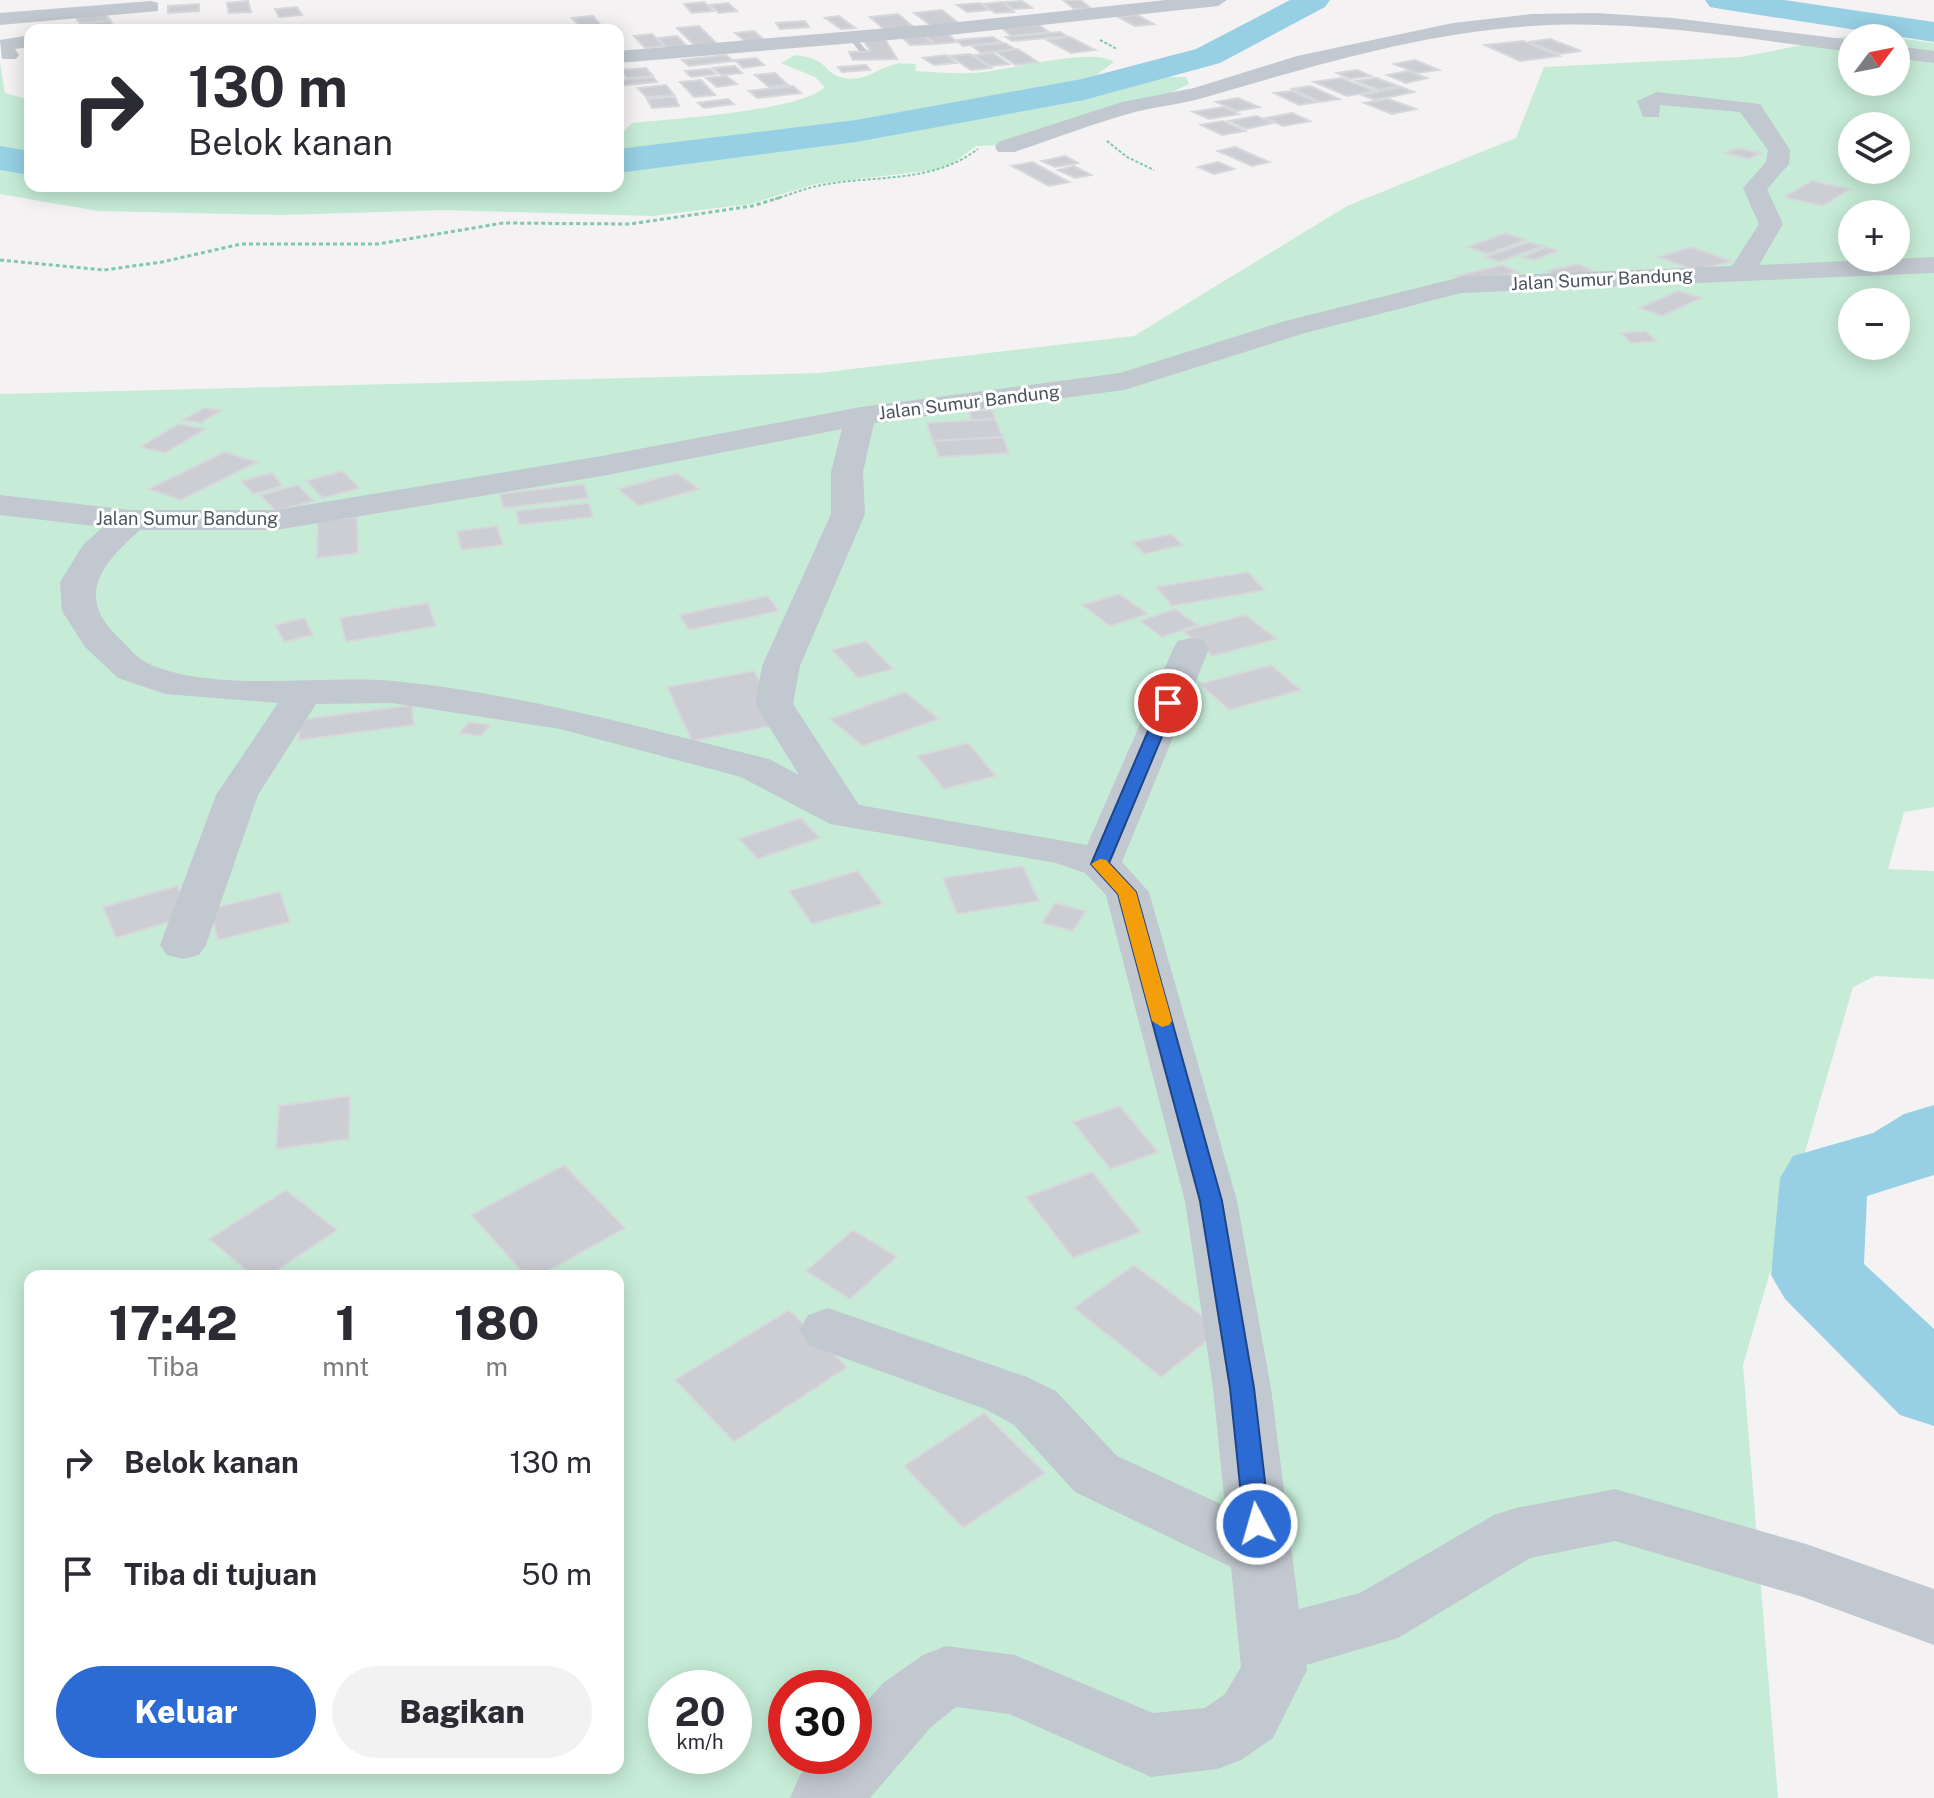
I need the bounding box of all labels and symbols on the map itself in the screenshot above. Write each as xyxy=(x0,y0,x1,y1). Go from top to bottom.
north arrow xyxy=(1838,24,1910,96)
street label: Jalan Sumur Bandung xyxy=(1510,264,1694,294)
street label: Jalan Sumur Bandung xyxy=(877,380,1061,424)
street label: Jalan Sumur Bandung xyxy=(96,508,278,529)
pin xyxy=(1134,669,1202,737)
position arrow xyxy=(1215,1482,1299,1566)
speed limit sign: 30 xyxy=(768,1670,872,1774)

